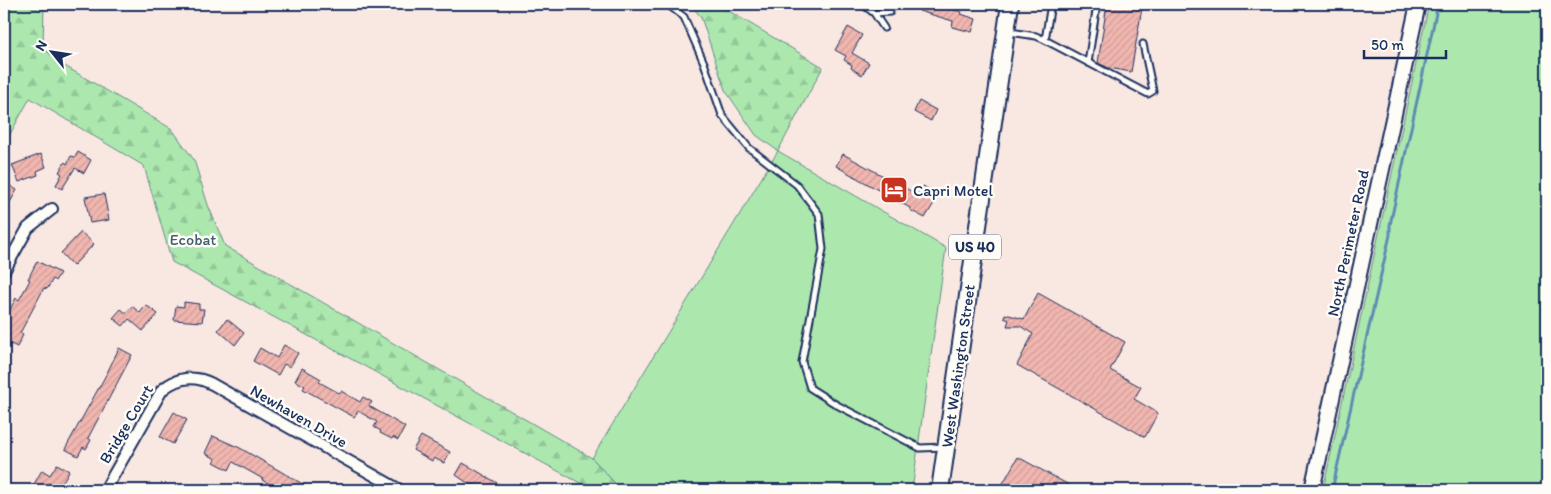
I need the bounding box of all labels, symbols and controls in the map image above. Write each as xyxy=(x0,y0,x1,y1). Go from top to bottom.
north arrow xyxy=(28,28,78,78)
scale bar xyxy=(1364,28,1446,60)
text: 50 m xyxy=(1371,36,1404,54)
text: N xyxy=(31,37,51,54)
street label: North Perimeter Road xyxy=(1323,168,1373,318)
hotel icon: Capri Motel xyxy=(879,175,909,205)
place label: Capri Motel xyxy=(913,181,994,200)
park label: Ecobat xyxy=(170,230,216,249)
road number: US 40 xyxy=(949,234,1001,260)
street label: West Washington Street xyxy=(937,283,979,449)
street label: Bridge Court xyxy=(95,381,157,467)
street label: Newhaven Drive xyxy=(247,381,351,451)

